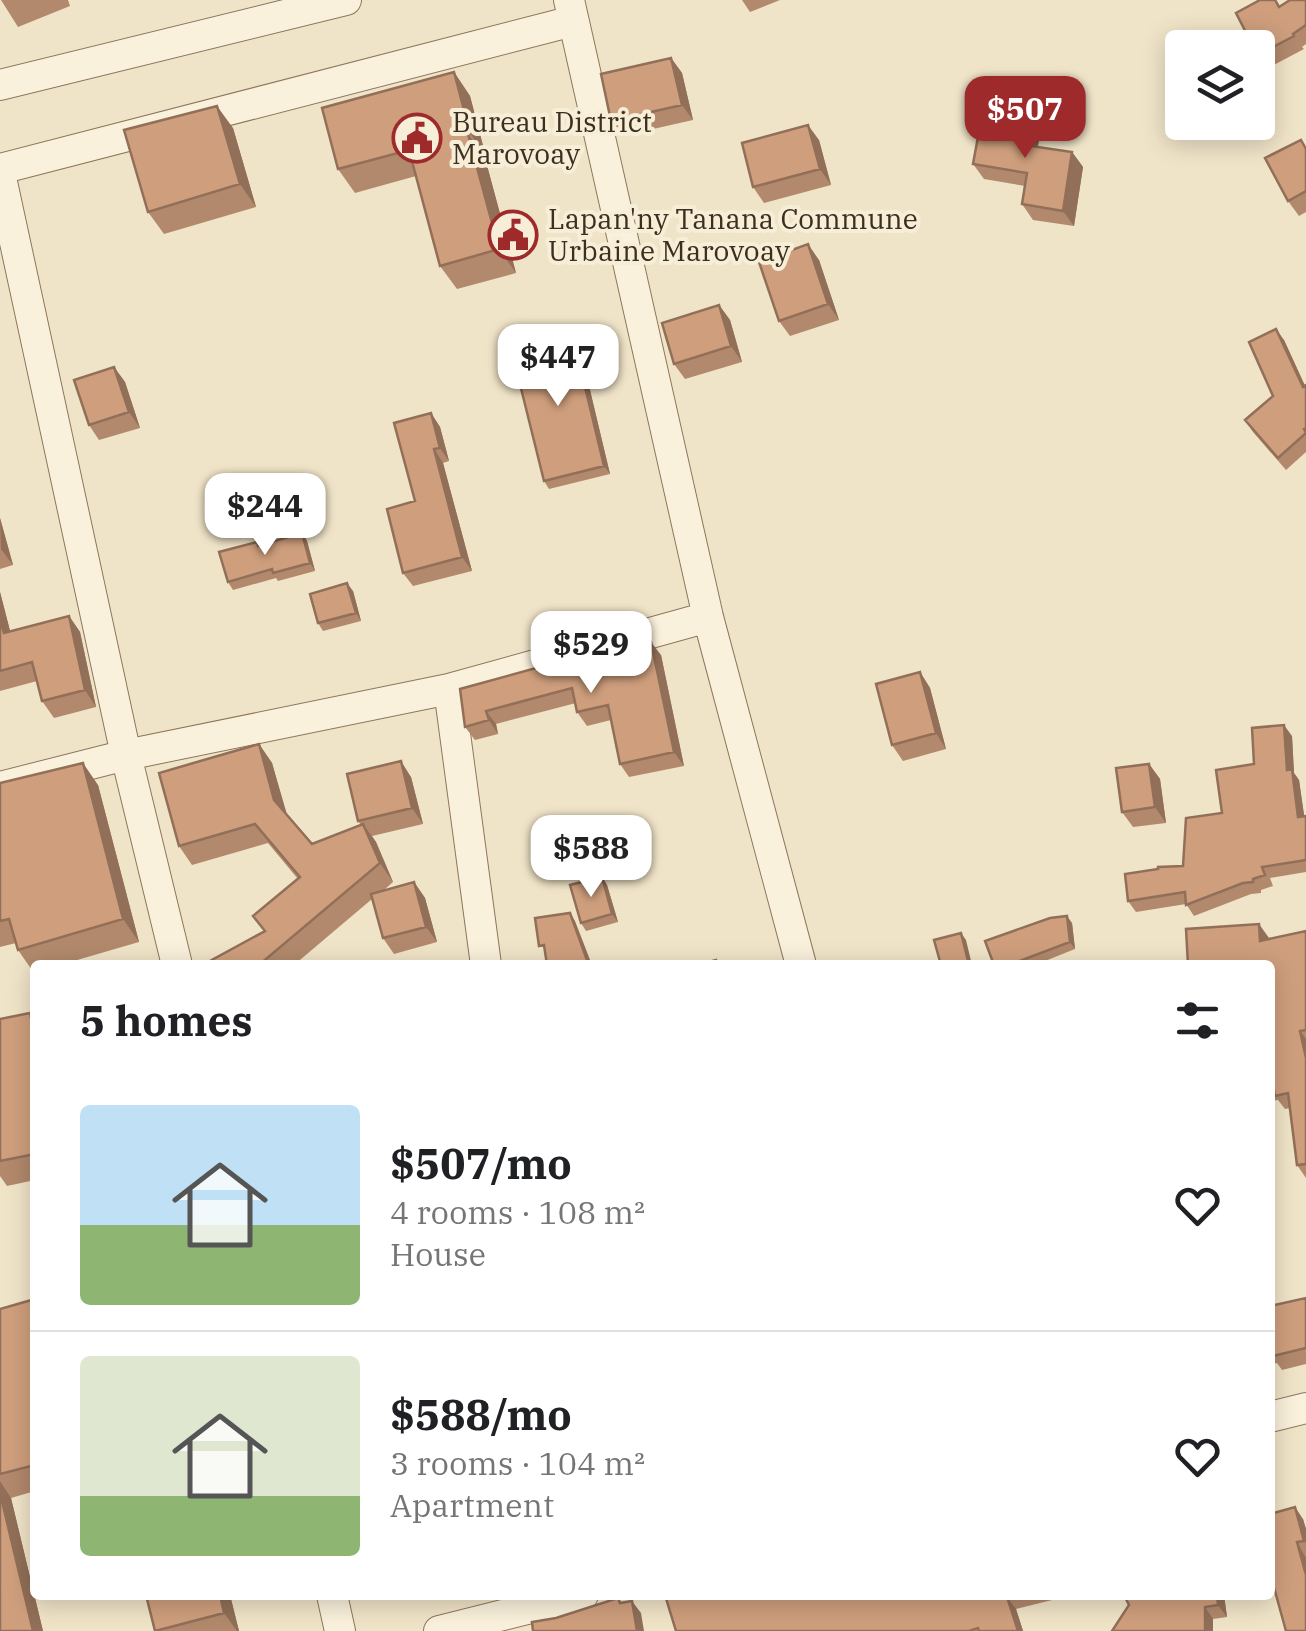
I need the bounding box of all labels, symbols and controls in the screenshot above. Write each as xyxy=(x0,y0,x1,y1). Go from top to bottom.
map controls xyxy=(1165,30,1275,140)
button: layers xyxy=(1165,30,1275,140)
pin: $507 xyxy=(966,76,1084,161)
text: $507 xyxy=(987,87,1063,129)
place label: Bureau District Marovoay xyxy=(452,103,652,172)
public building icon: Bureau District Marovoay xyxy=(391,112,443,164)
place label: Lapan'ny Tanana Commune Urbaine Marovoay xyxy=(548,200,918,269)
public building icon: Lapan'ny Tanana Commune Urbaine Marovoay xyxy=(487,209,539,261)
pin: $447 xyxy=(499,324,617,409)
text: $447 xyxy=(520,335,596,377)
pin: $244 xyxy=(206,473,324,558)
text: $244 xyxy=(227,484,303,526)
pin: $529 xyxy=(532,611,650,696)
text: $529 xyxy=(553,622,629,664)
pin: $588 xyxy=(532,815,650,900)
text: $588 xyxy=(553,826,629,868)
text: 5 homes xyxy=(80,993,253,1048)
icon: filters xyxy=(1170,993,1225,1048)
text: $507/mo xyxy=(390,1136,572,1191)
icon: home xyxy=(160,1145,280,1265)
icon: heart xyxy=(1170,1178,1225,1233)
text: 4 rooms · 108 m² xyxy=(390,1191,645,1233)
text: House xyxy=(390,1233,486,1275)
text: $588/mo xyxy=(390,1387,572,1442)
icon: home xyxy=(160,1396,280,1516)
icon: heart xyxy=(1170,1429,1225,1484)
text: 3 rooms · 104 m² xyxy=(390,1442,645,1484)
text: Apartment xyxy=(390,1484,554,1526)

